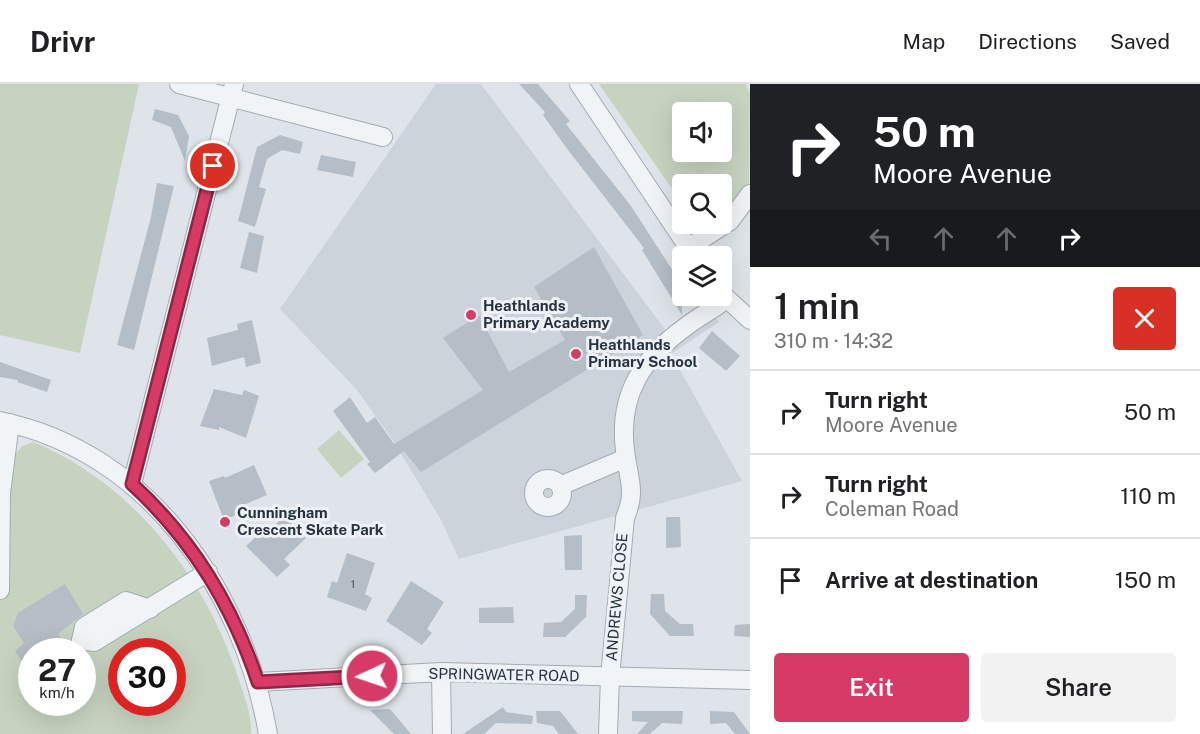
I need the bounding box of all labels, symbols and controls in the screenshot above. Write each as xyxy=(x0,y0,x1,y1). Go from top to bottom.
text: Drivr xyxy=(30,25,95,58)
text: Map xyxy=(903,29,945,54)
text: Directions xyxy=(978,29,1077,54)
text: Saved xyxy=(1110,29,1170,54)
map controls xyxy=(672,102,732,306)
button: sound xyxy=(672,102,732,162)
text: 50 m xyxy=(873,107,976,156)
icon: right xyxy=(774,108,852,186)
pin xyxy=(187,140,238,191)
icon: arrive xyxy=(196,149,229,182)
text: Moore Avenue xyxy=(873,157,1052,189)
button: search xyxy=(672,174,732,234)
icon: left xyxy=(864,222,897,255)
icon: ahead xyxy=(927,222,960,255)
icon: ahead xyxy=(990,222,1023,255)
icon: right xyxy=(1053,222,1086,255)
button: layers xyxy=(672,246,732,306)
text: 1 min xyxy=(774,285,860,327)
button: close xyxy=(1113,287,1176,350)
place label: Heathlands Primary Academy xyxy=(483,297,610,331)
marker: Heathlands Primary Academy xyxy=(464,308,478,322)
text: 310 m · 14:32 xyxy=(774,329,893,353)
place label: Heathlands Primary School xyxy=(588,336,698,370)
marker: Heathlands Primary School xyxy=(569,347,583,361)
text: Turn right xyxy=(825,387,928,413)
icon: right xyxy=(774,396,807,429)
text: 50 m xyxy=(1124,399,1176,425)
text: Moore Avenue xyxy=(825,413,958,437)
text: Turn right xyxy=(825,471,928,497)
icon: right xyxy=(774,480,807,513)
text: 110 m xyxy=(1120,483,1176,509)
text: Coleman Road xyxy=(825,497,959,521)
place label: Cunningham Crescent Skate Park xyxy=(237,504,384,538)
marker: Cunningham Crescent Skate Park xyxy=(218,515,232,529)
street label: ANDREWS CLOSE xyxy=(602,532,631,662)
icon: arrive xyxy=(774,564,807,597)
text: Arrive at destination xyxy=(825,567,1038,593)
text: 150 m xyxy=(1115,567,1176,593)
house number: 1 xyxy=(351,577,355,591)
speed limit sign: 30 xyxy=(108,638,186,716)
position arrow xyxy=(340,644,404,708)
text: 27 xyxy=(38,652,76,688)
button: Exit xyxy=(774,653,969,722)
button: Share xyxy=(981,653,1176,722)
street label: SPRINGWATER ROAD xyxy=(428,665,580,684)
text: km/h xyxy=(39,684,75,701)

